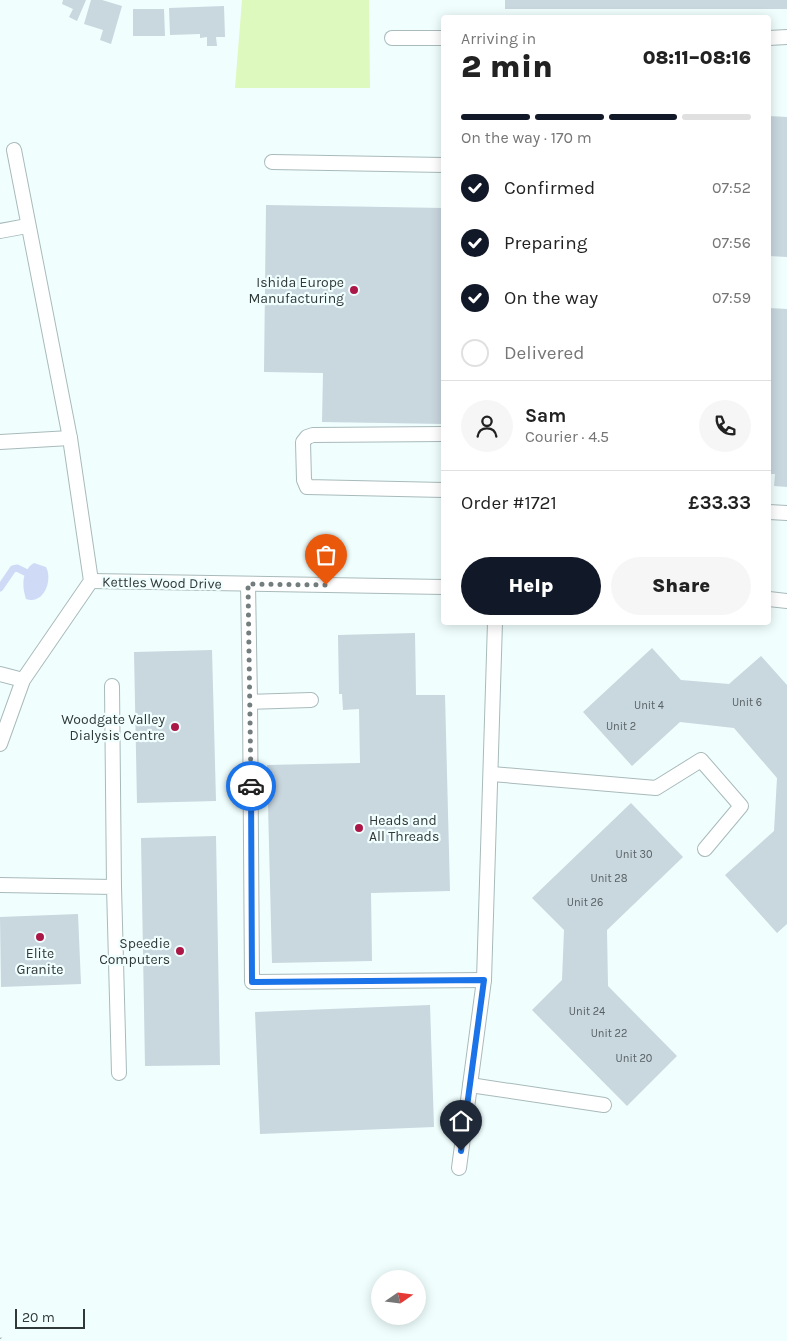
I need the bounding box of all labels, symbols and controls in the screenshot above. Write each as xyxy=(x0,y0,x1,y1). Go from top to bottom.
text: Arriving in xyxy=(461,29,536,48)
text: 08:11–08:16 xyxy=(643,47,751,69)
text: 2 min xyxy=(461,48,553,85)
text: On the way · 170 m xyxy=(461,128,592,147)
icon: check xyxy=(461,174,489,202)
text: Confirmed xyxy=(504,177,595,199)
text: 07:52 xyxy=(712,178,751,197)
icon: check xyxy=(461,229,489,257)
text: Preparing xyxy=(504,232,587,254)
text: 07:56 xyxy=(712,233,751,252)
place label: Ishida Europe Manufacturing xyxy=(248,274,344,307)
marker: Ishida Europe Manufacturing xyxy=(348,284,360,296)
icon: check xyxy=(461,284,489,312)
text: On the way xyxy=(504,287,598,309)
text: 07:59 xyxy=(712,288,751,307)
text: Delivered xyxy=(504,342,584,364)
button: person xyxy=(461,400,513,452)
button: phone xyxy=(699,400,751,452)
text: Sam xyxy=(525,405,566,427)
text: Courier · 4.5 xyxy=(525,427,609,446)
text: Order #1721 xyxy=(461,492,557,514)
text: £33.33 xyxy=(688,492,751,514)
pin xyxy=(305,534,347,585)
icon: bag xyxy=(312,541,340,569)
button: Help xyxy=(461,557,601,615)
button: Share xyxy=(611,557,751,615)
street label: Kettles Wood Drive xyxy=(102,573,222,593)
house number: Unit 6 xyxy=(732,696,762,709)
house number: Unit 4 xyxy=(634,699,664,712)
place label: Woodgate Valley Dialysis Centre xyxy=(61,711,165,744)
house number: Unit 2 xyxy=(606,720,636,733)
marker: Woodgate Valley Dialysis Centre xyxy=(169,721,181,733)
courier xyxy=(226,761,276,811)
icon: car xyxy=(237,772,265,800)
place label: Heads and All Threads xyxy=(369,812,439,845)
marker: Heads and All Threads xyxy=(353,822,365,834)
house number: Unit 30 xyxy=(616,848,652,861)
house number: Unit 28 xyxy=(591,872,628,885)
house number: Unit 26 xyxy=(567,896,603,909)
marker: Elite Granite xyxy=(34,931,46,943)
place label: Speedie Computers xyxy=(99,935,170,968)
place label: Elite Granite xyxy=(17,945,63,978)
marker: Speedie Computers xyxy=(174,945,186,957)
house number: Unit 24 xyxy=(569,1005,605,1018)
house number: Unit 22 xyxy=(591,1027,627,1040)
house number: Unit 20 xyxy=(616,1052,652,1065)
pin xyxy=(440,1100,482,1151)
icon: home xyxy=(447,1107,475,1135)
north arrow xyxy=(371,1270,426,1325)
map controls xyxy=(371,1270,426,1325)
scale bar xyxy=(15,1306,85,1329)
text: 20 m xyxy=(22,1309,55,1326)

